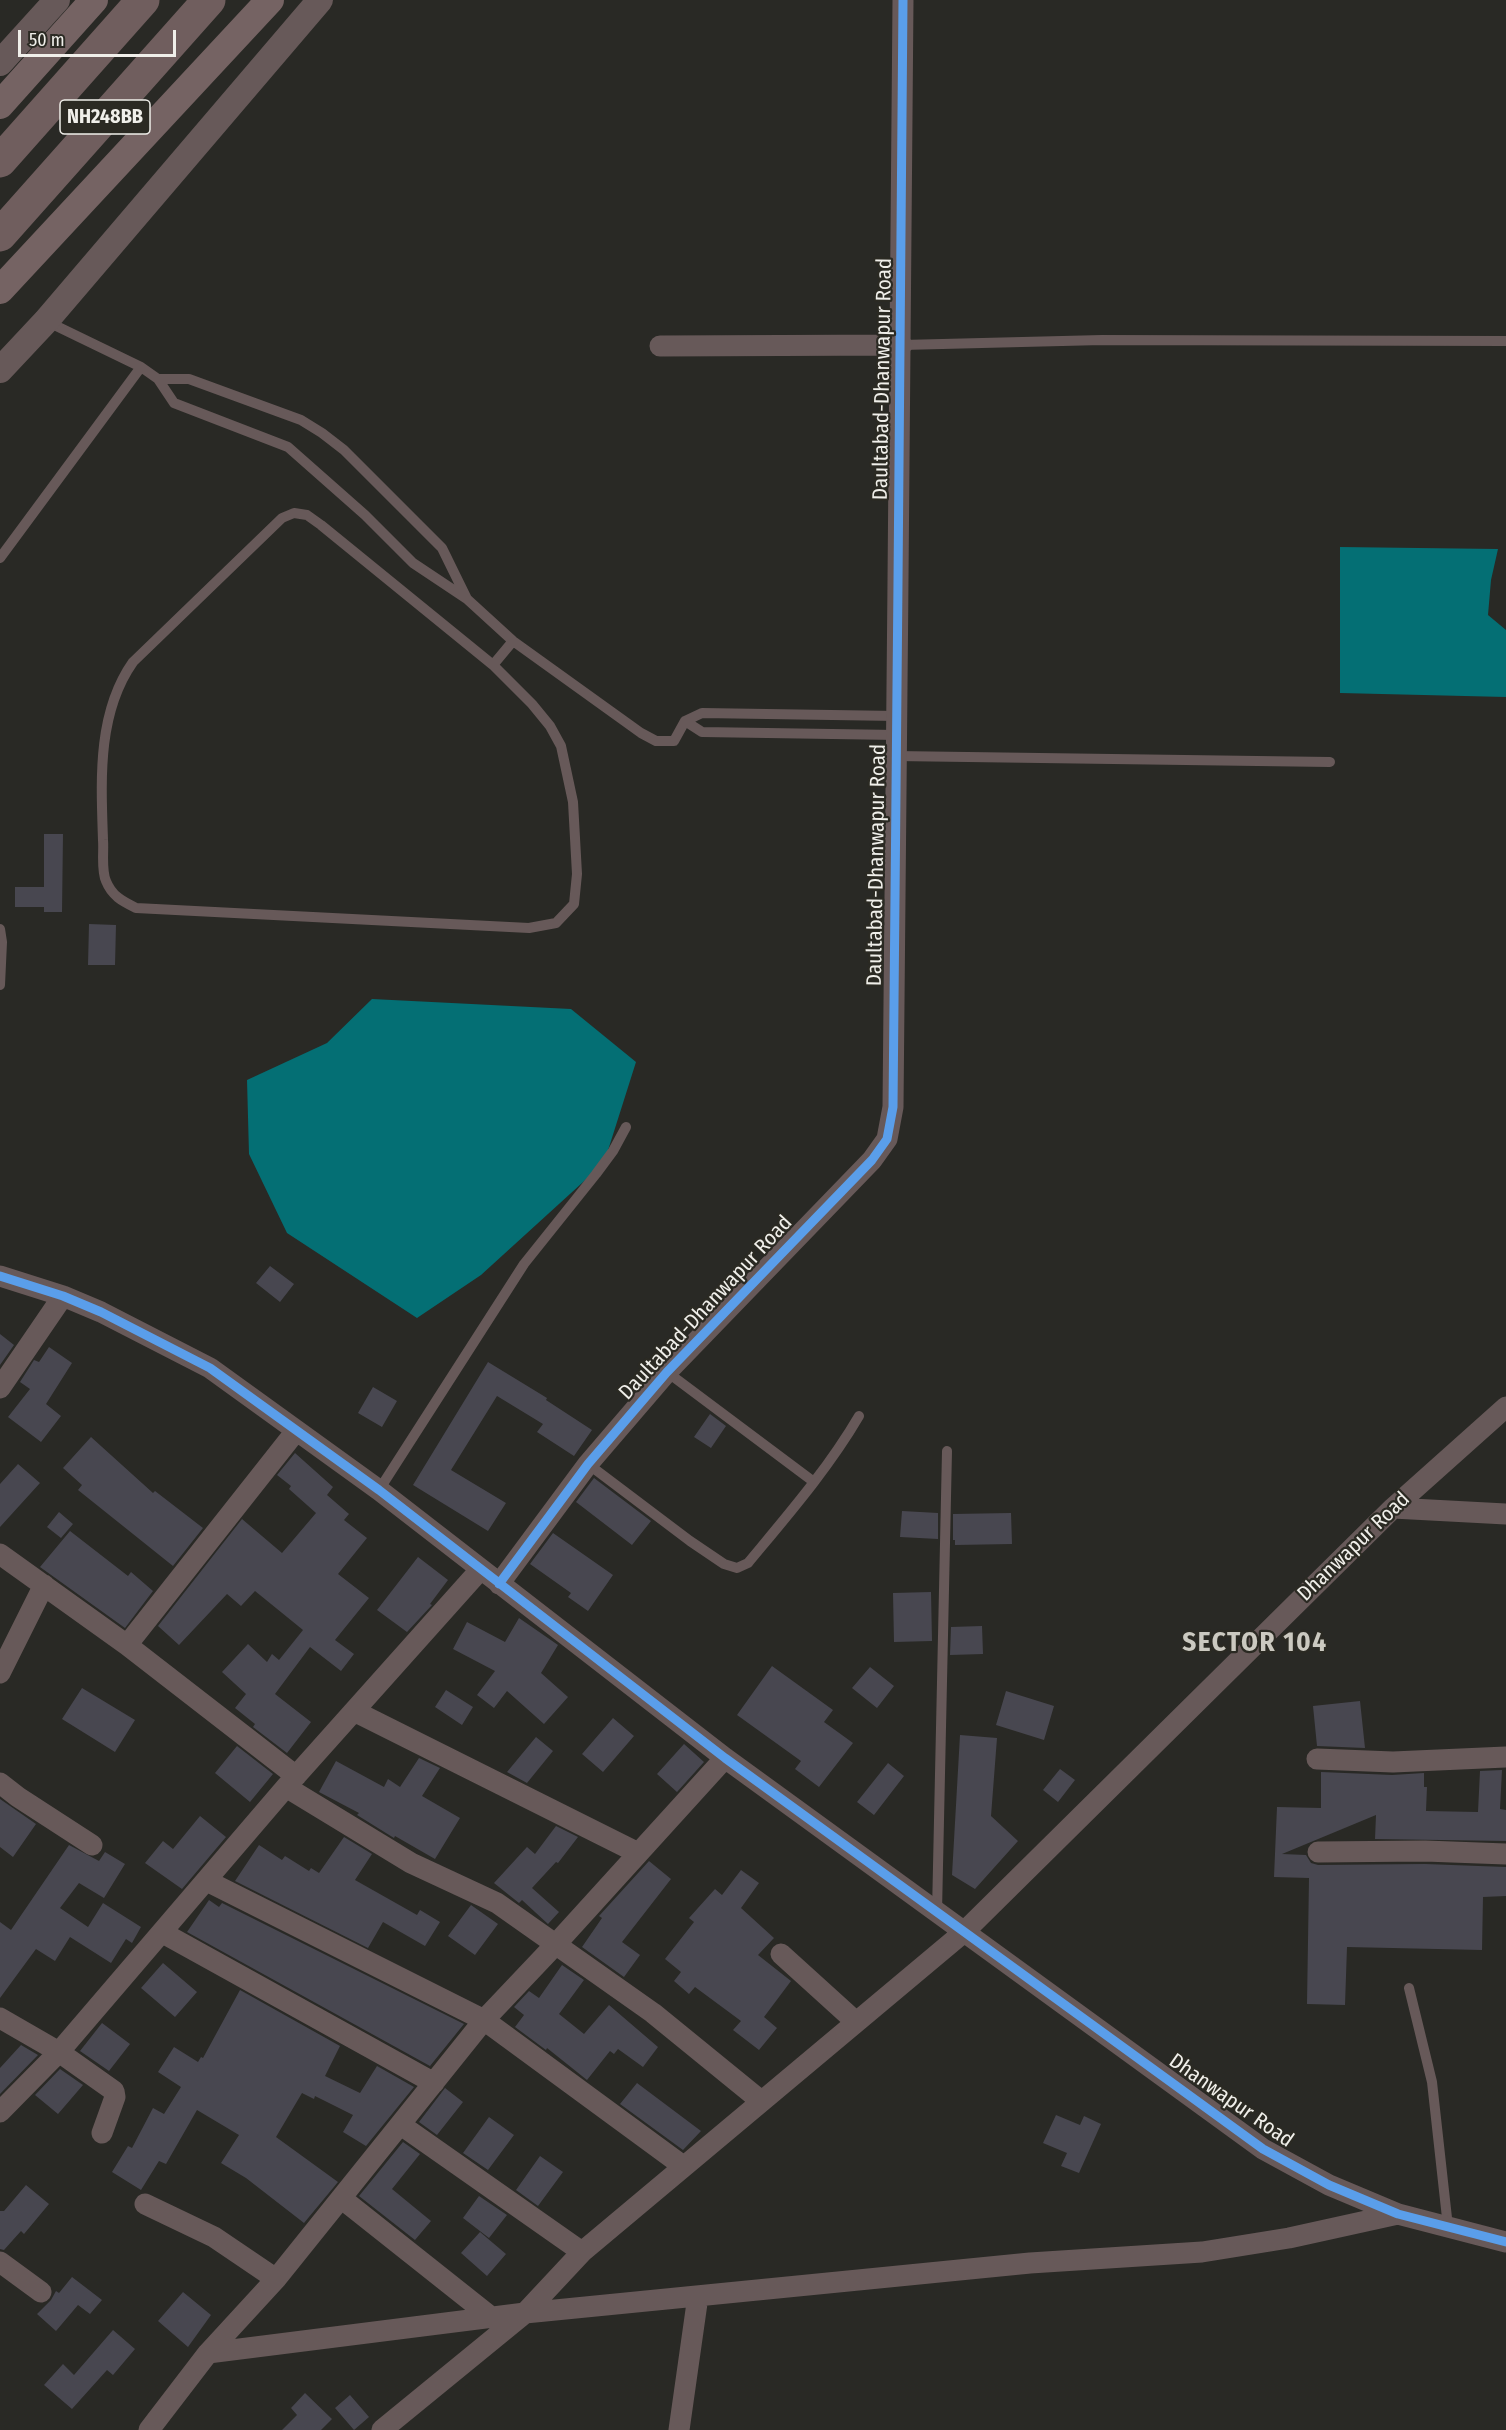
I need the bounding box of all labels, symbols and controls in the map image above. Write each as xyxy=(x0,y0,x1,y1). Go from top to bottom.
scale bar xyxy=(21,18,178,56)
text: 50 m xyxy=(29,29,65,51)
road number: NH248BB xyxy=(60,100,150,134)
street label: Daultabad-Dhanwapur Road xyxy=(868,258,898,500)
street label: Daultabad-Dhanwapur Road xyxy=(862,744,892,986)
street label: Daultabad-Dhanwapur Road xyxy=(614,1211,798,1405)
street label: Dhanwapur Road xyxy=(1293,1487,1415,1607)
district label: SECTOR 104 xyxy=(1182,1627,1328,1659)
street label: Dhanwapur Road xyxy=(1164,2049,1298,2153)

